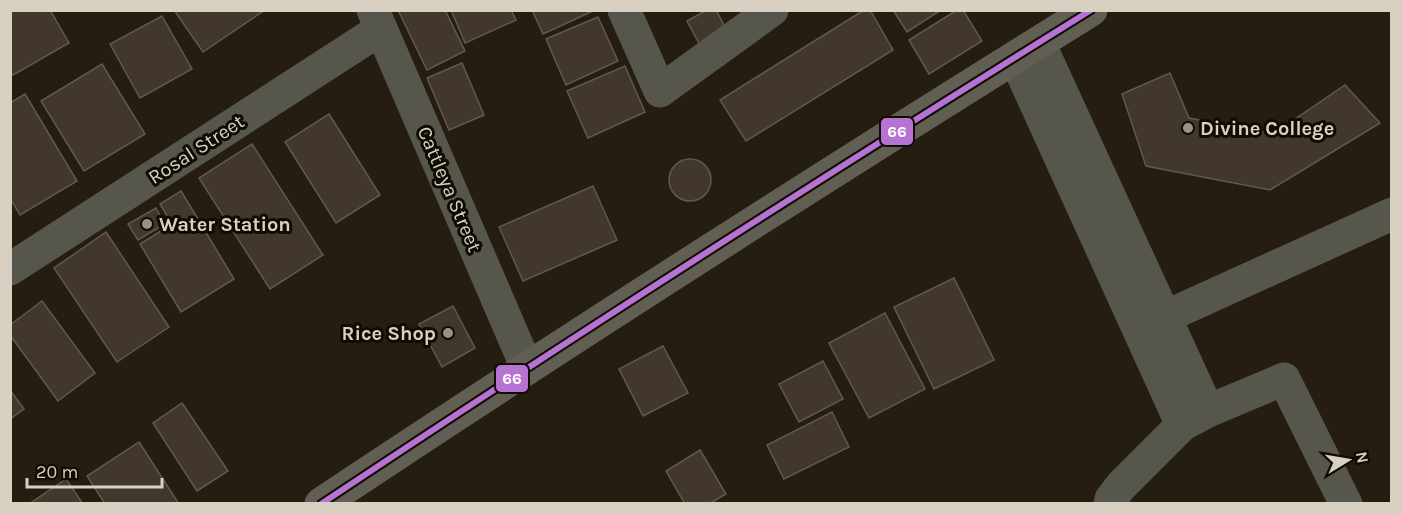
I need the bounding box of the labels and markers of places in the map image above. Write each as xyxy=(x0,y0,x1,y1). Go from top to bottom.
place label: Divine College xyxy=(1200,117,1334,140)
marker: Divine College xyxy=(1181,121,1195,135)
place label: Water Station xyxy=(159,213,291,236)
marker: Water Station xyxy=(140,217,154,231)
place label: Rice Shop xyxy=(342,322,436,345)
marker: Rice Shop xyxy=(441,326,455,340)

